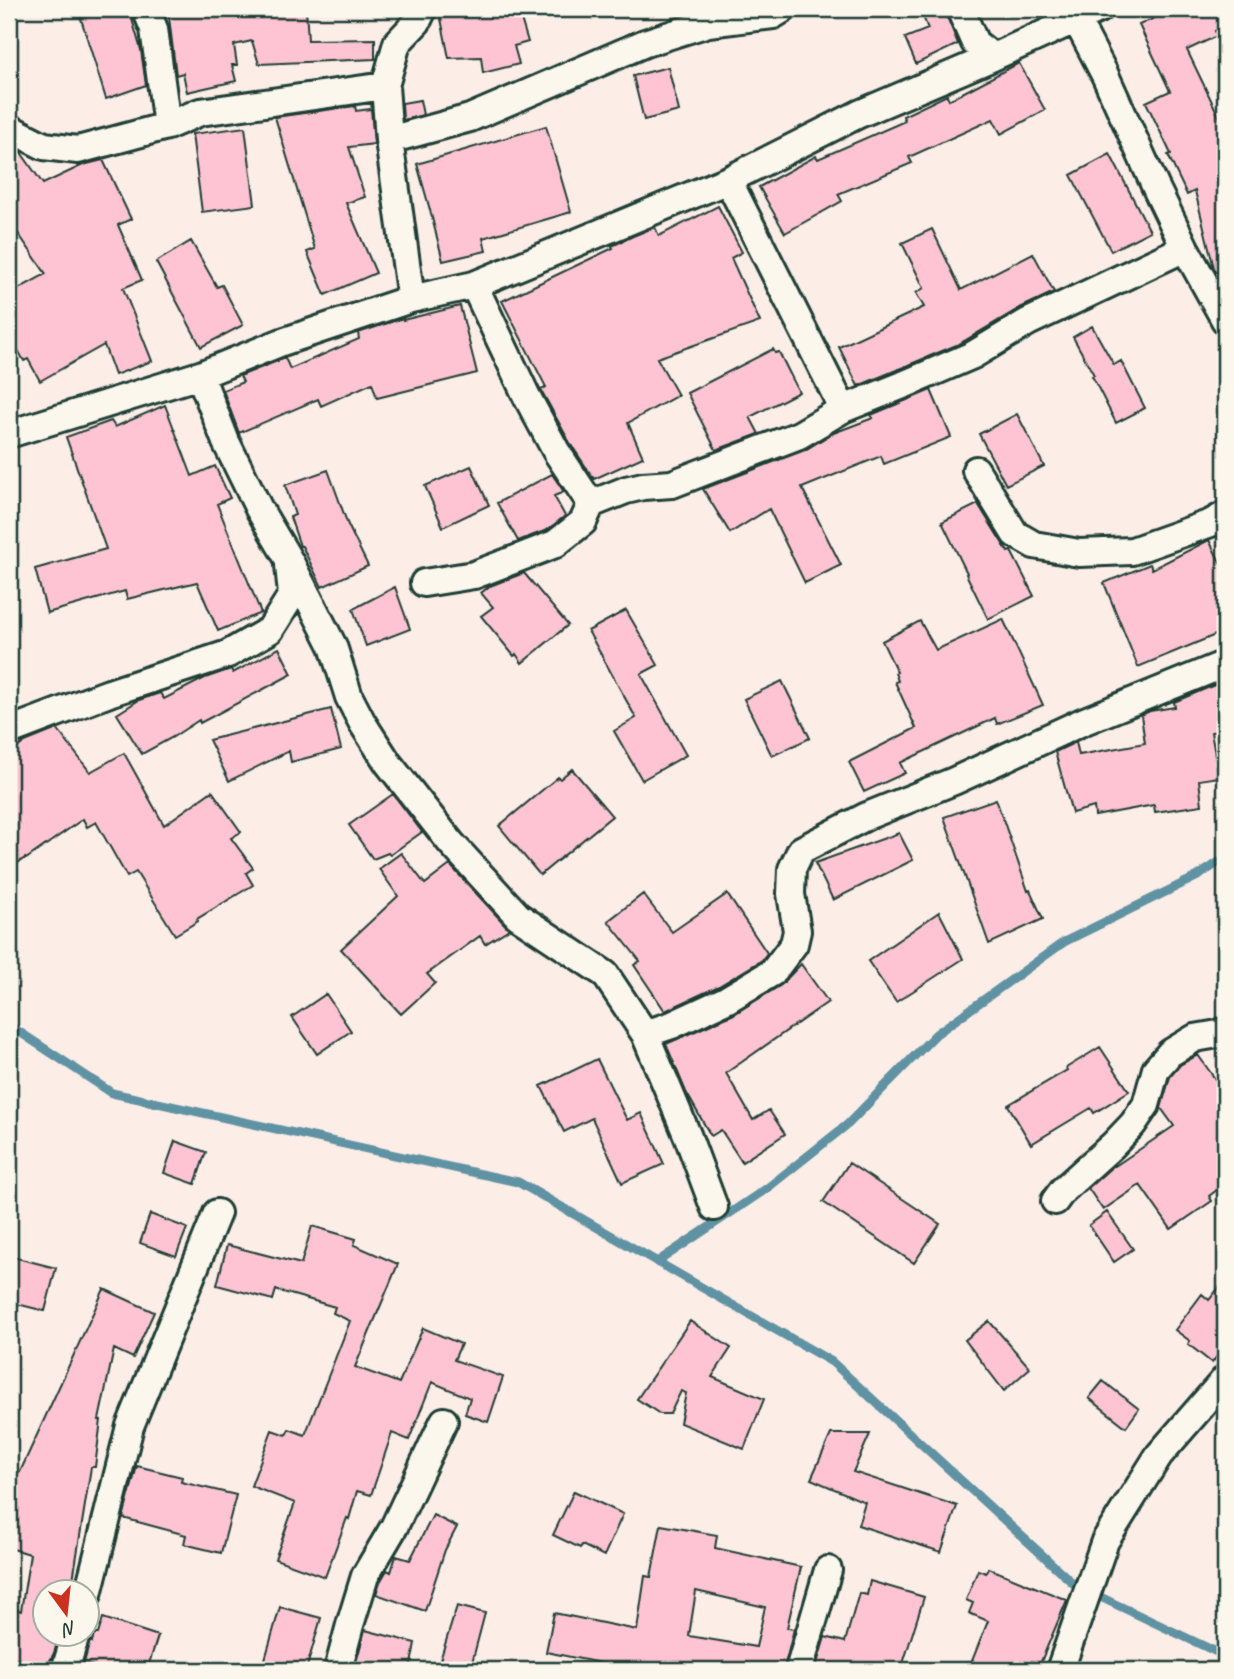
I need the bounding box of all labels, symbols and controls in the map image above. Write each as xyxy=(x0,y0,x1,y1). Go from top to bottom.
north arrow xyxy=(32,1578,102,1648)
text: N xyxy=(58,1615,79,1642)

